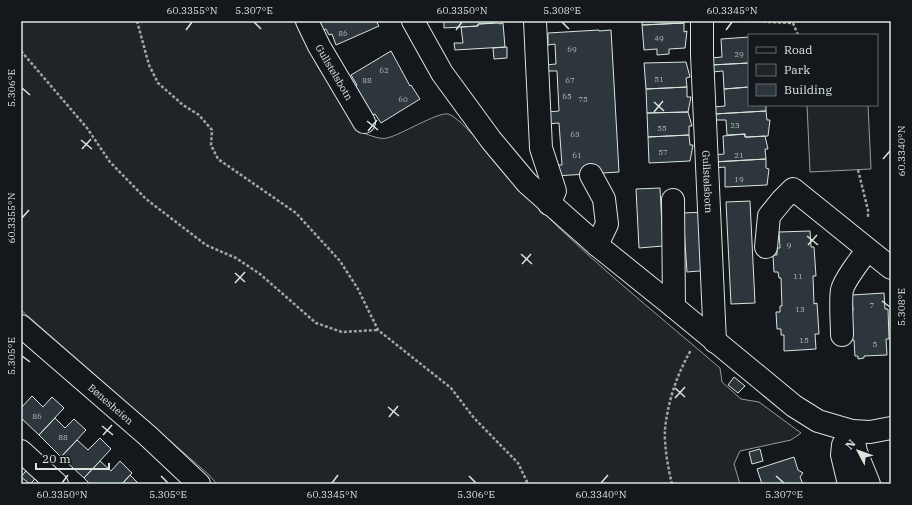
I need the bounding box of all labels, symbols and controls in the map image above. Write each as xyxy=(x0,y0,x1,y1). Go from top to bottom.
text: 60.3355°N xyxy=(166,4,218,17)
text: 5.307°E xyxy=(235,4,273,17)
text: 60.3350°N xyxy=(436,4,488,17)
text: 5.308°E xyxy=(543,4,581,17)
text: 60.3345°N xyxy=(706,4,758,17)
house number: 86 xyxy=(338,28,348,38)
house number: 49 xyxy=(654,33,664,43)
legend xyxy=(748,34,878,106)
street label: Gullstølsbotn xyxy=(313,42,356,103)
text: Road xyxy=(784,42,813,57)
house number: 69 xyxy=(567,44,577,54)
house number: 29 xyxy=(734,49,744,59)
text: Park xyxy=(784,62,810,77)
house number: 62 xyxy=(379,65,389,75)
text: 5.306°E xyxy=(5,69,18,107)
house number: 51 xyxy=(654,74,664,84)
house number: 88 xyxy=(362,75,372,85)
house number: 67 xyxy=(565,75,575,85)
text: Building xyxy=(784,82,832,97)
house number: 65 xyxy=(562,91,572,101)
house number: 60 xyxy=(398,94,408,104)
house number: 75 xyxy=(578,94,588,104)
house number: 23 xyxy=(730,120,740,130)
house number: 55 xyxy=(657,123,667,133)
text: 60.3340°N xyxy=(895,125,908,177)
house number: 63 xyxy=(570,129,580,139)
house number: 57 xyxy=(658,147,668,157)
house number: 61 xyxy=(572,150,582,160)
street label: Gullstølsbotn xyxy=(700,150,716,214)
house number: 21 xyxy=(734,150,744,160)
house number: 19 xyxy=(734,174,744,184)
text: 60.3355°N xyxy=(5,192,18,244)
house number: 9 xyxy=(787,240,792,250)
house number: 11 xyxy=(793,271,803,281)
text: 5.308°E xyxy=(895,288,908,326)
house number: 7 xyxy=(870,300,875,310)
house number: 13 xyxy=(795,304,805,314)
house number: 15 xyxy=(799,335,809,345)
text: 5.305°E xyxy=(5,337,18,375)
house number: 5 xyxy=(873,339,878,349)
street label: Bønesheien xyxy=(86,381,137,427)
house number: 86 xyxy=(32,411,42,421)
north arrow xyxy=(838,431,878,471)
house number: 88 xyxy=(58,432,68,442)
text: N xyxy=(842,436,859,452)
scale bar xyxy=(36,445,109,471)
text: 20 m xyxy=(42,451,71,466)
text: 60.3350°N xyxy=(36,488,88,501)
text: 5.305°E xyxy=(149,488,187,501)
text: 60.3345°N xyxy=(306,488,358,501)
text: 5.306°E xyxy=(457,488,495,501)
text: 60.3340°N xyxy=(575,488,627,501)
text: 5.307°E xyxy=(765,488,803,501)

